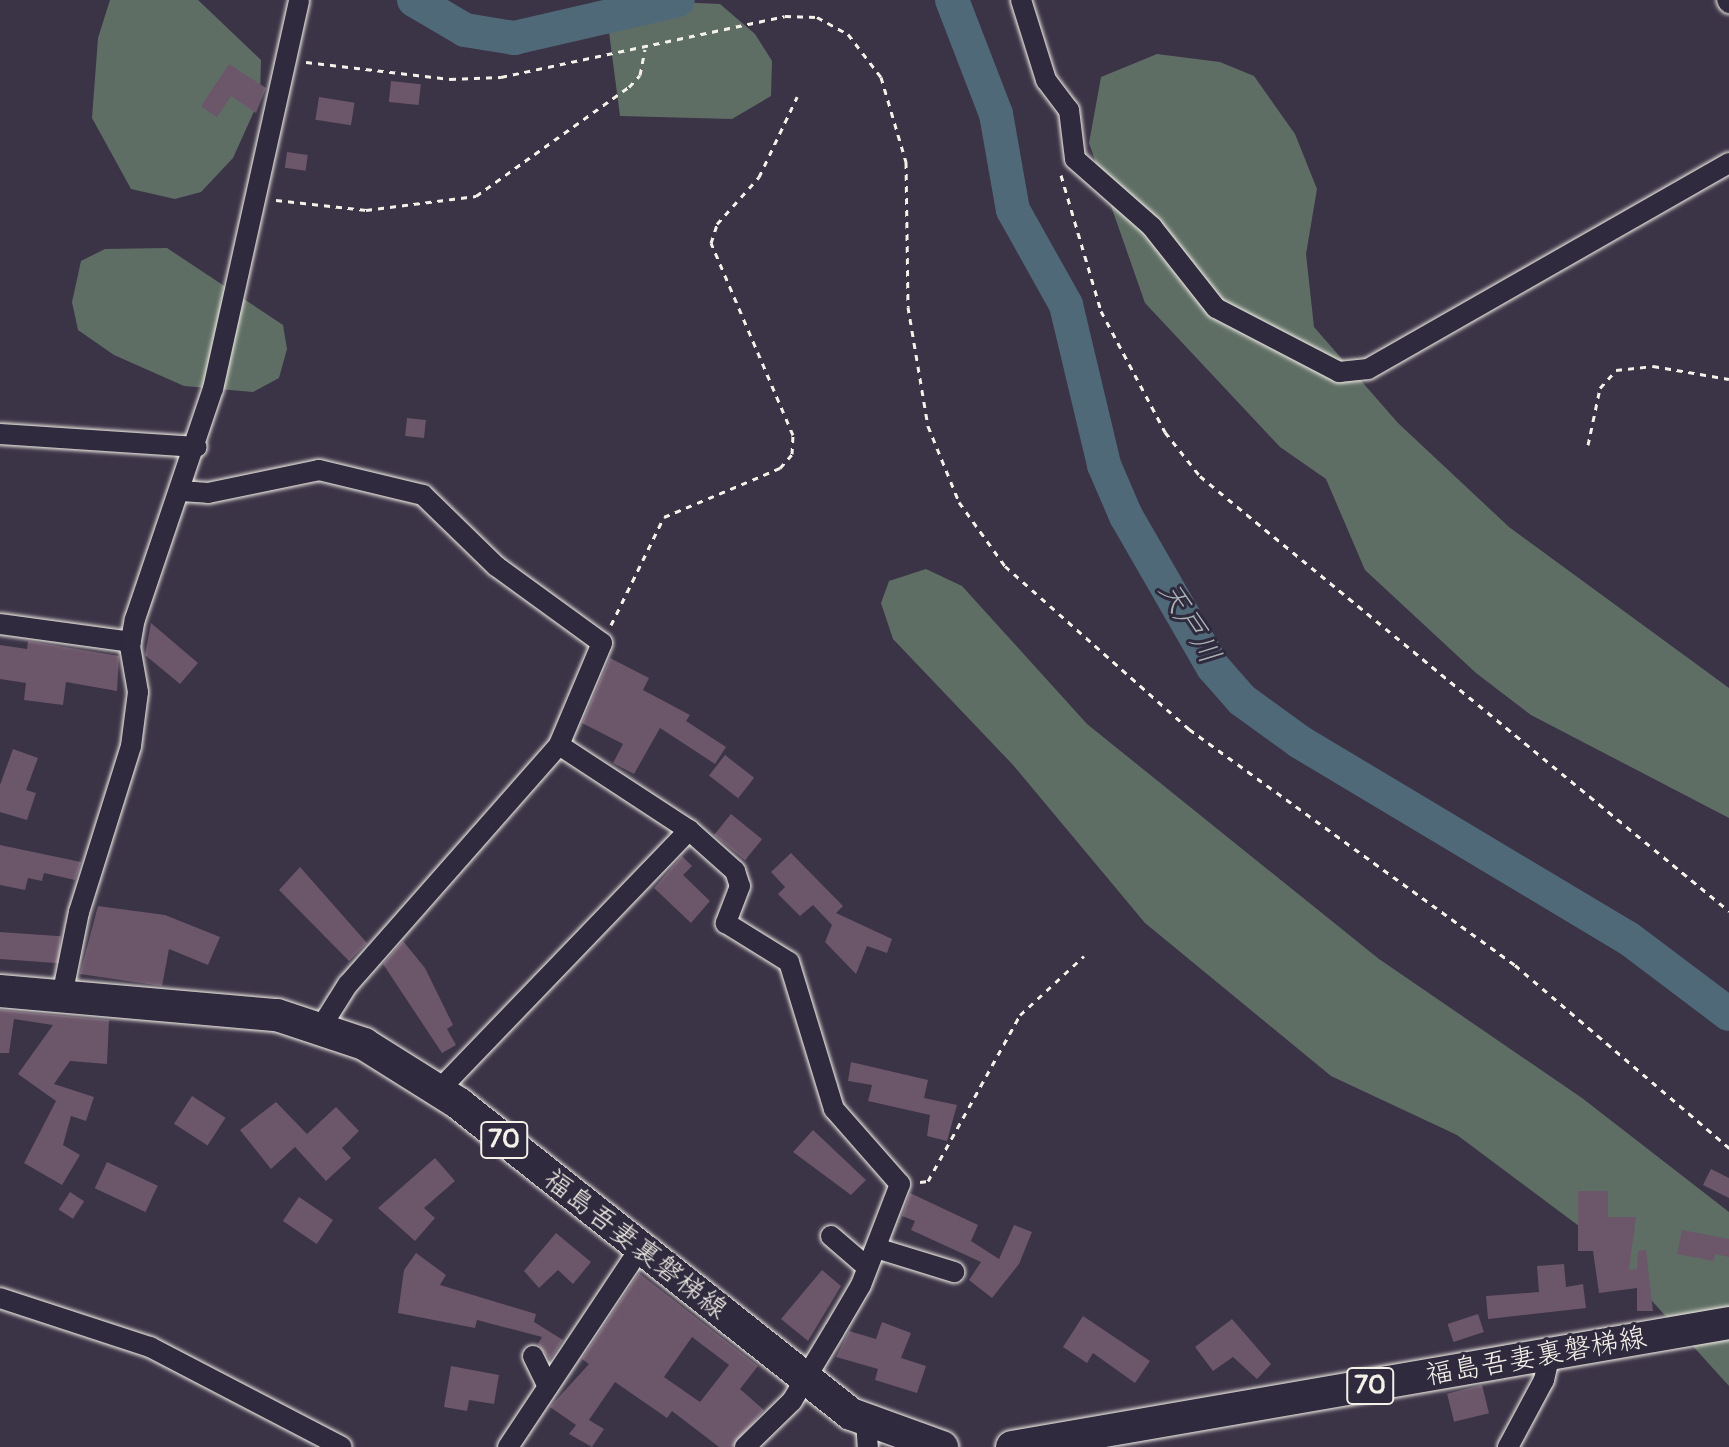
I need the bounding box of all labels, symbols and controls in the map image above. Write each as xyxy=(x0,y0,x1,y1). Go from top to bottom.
water label: 天戸川 xyxy=(1150,575,1228,671)
road number: 70 xyxy=(480,1118,528,1162)
street label: 福島吾妻裏磐梯線 xyxy=(536,1163,734,1327)
street label: 福島吾妻裏磐梯線 xyxy=(1423,1321,1649,1393)
road number: 70 xyxy=(1346,1364,1394,1408)

